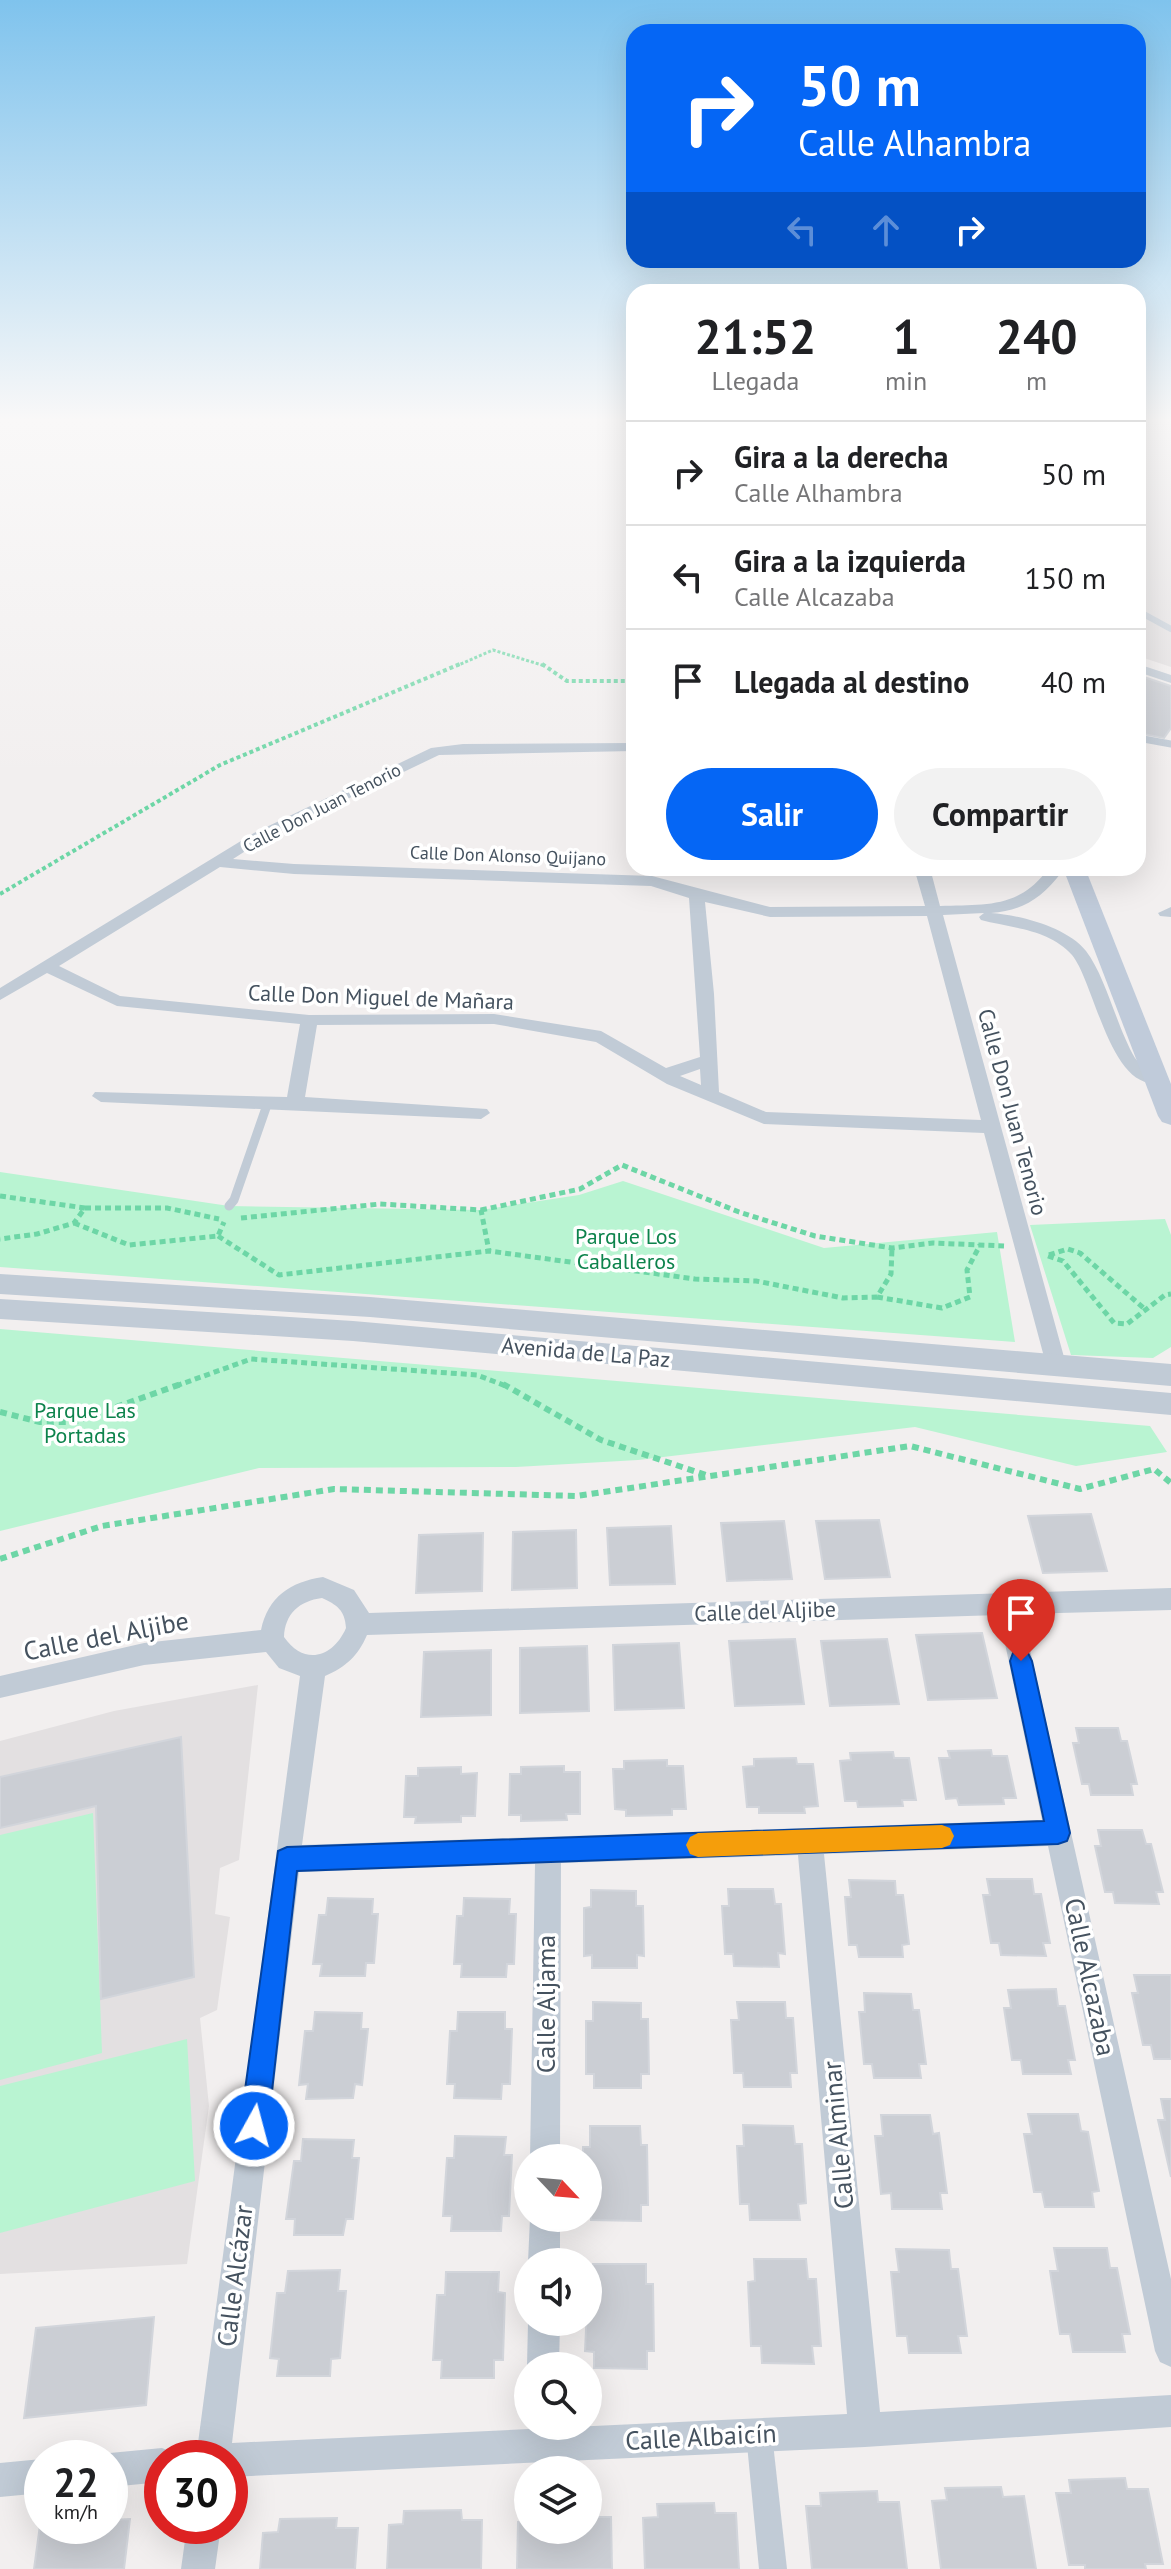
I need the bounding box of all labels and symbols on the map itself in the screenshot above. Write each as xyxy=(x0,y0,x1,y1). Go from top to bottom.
street label: Calle Don Juan Tenorio xyxy=(239,758,405,857)
street label: Calle Don Alonso Quijano xyxy=(410,841,606,870)
street label: Calle Don Miguel de Mañara xyxy=(248,978,514,1016)
street label: Calle Don Juan Tenorio xyxy=(972,1005,1054,1219)
park label: Parque Los Caballeros xyxy=(575,1222,677,1275)
street label: Avenida de La Paz xyxy=(501,1331,671,1373)
park label: Parque Las Portadas xyxy=(34,1396,136,1449)
pin xyxy=(987,1579,1055,1661)
street label: Calle del Aljibe xyxy=(694,1595,836,1627)
street label: Calle del Aljibe xyxy=(21,1603,191,1668)
street label: Calle Alcazaba xyxy=(1058,1895,1123,2059)
street label: Calle Aljama xyxy=(529,1935,562,2073)
street label: Calle Alminar xyxy=(815,2059,860,2211)
position arrow xyxy=(212,2084,296,2168)
north arrow xyxy=(514,2144,602,2232)
street label: Calle Alcázar xyxy=(209,2203,260,2349)
street label: Calle Albaicín xyxy=(624,2416,777,2457)
speed limit sign: 30 xyxy=(144,2440,248,2544)

